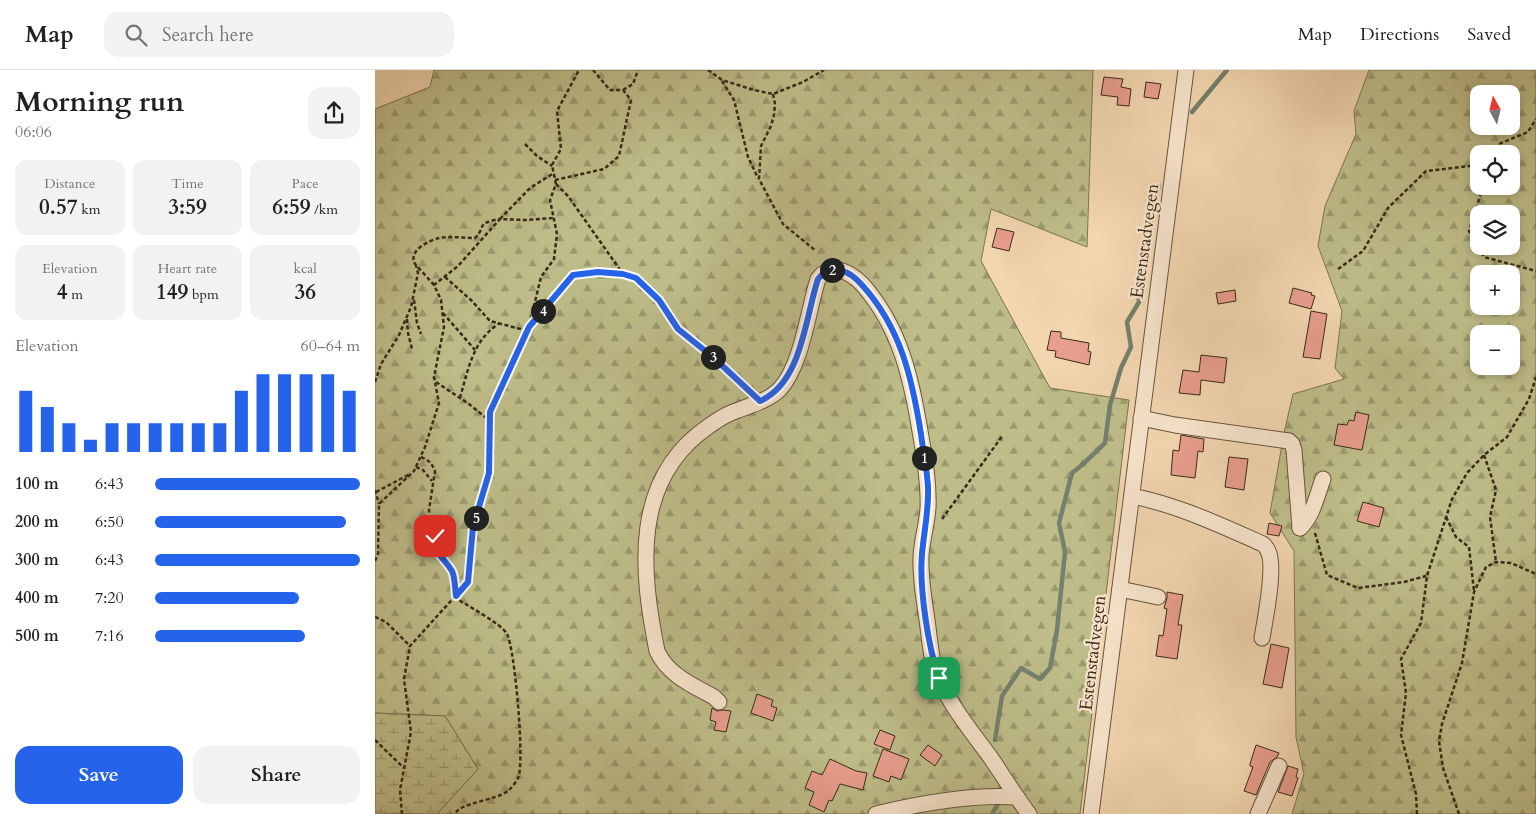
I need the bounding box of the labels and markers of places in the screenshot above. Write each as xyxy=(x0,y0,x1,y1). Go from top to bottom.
pin: 2 xyxy=(819,258,845,282)
pin: 4 xyxy=(531,298,555,324)
pin: 3 xyxy=(701,344,725,370)
pin: 1 xyxy=(911,446,937,470)
pin: 5 xyxy=(463,506,489,530)
pin xyxy=(414,515,456,557)
pin xyxy=(918,657,960,699)

